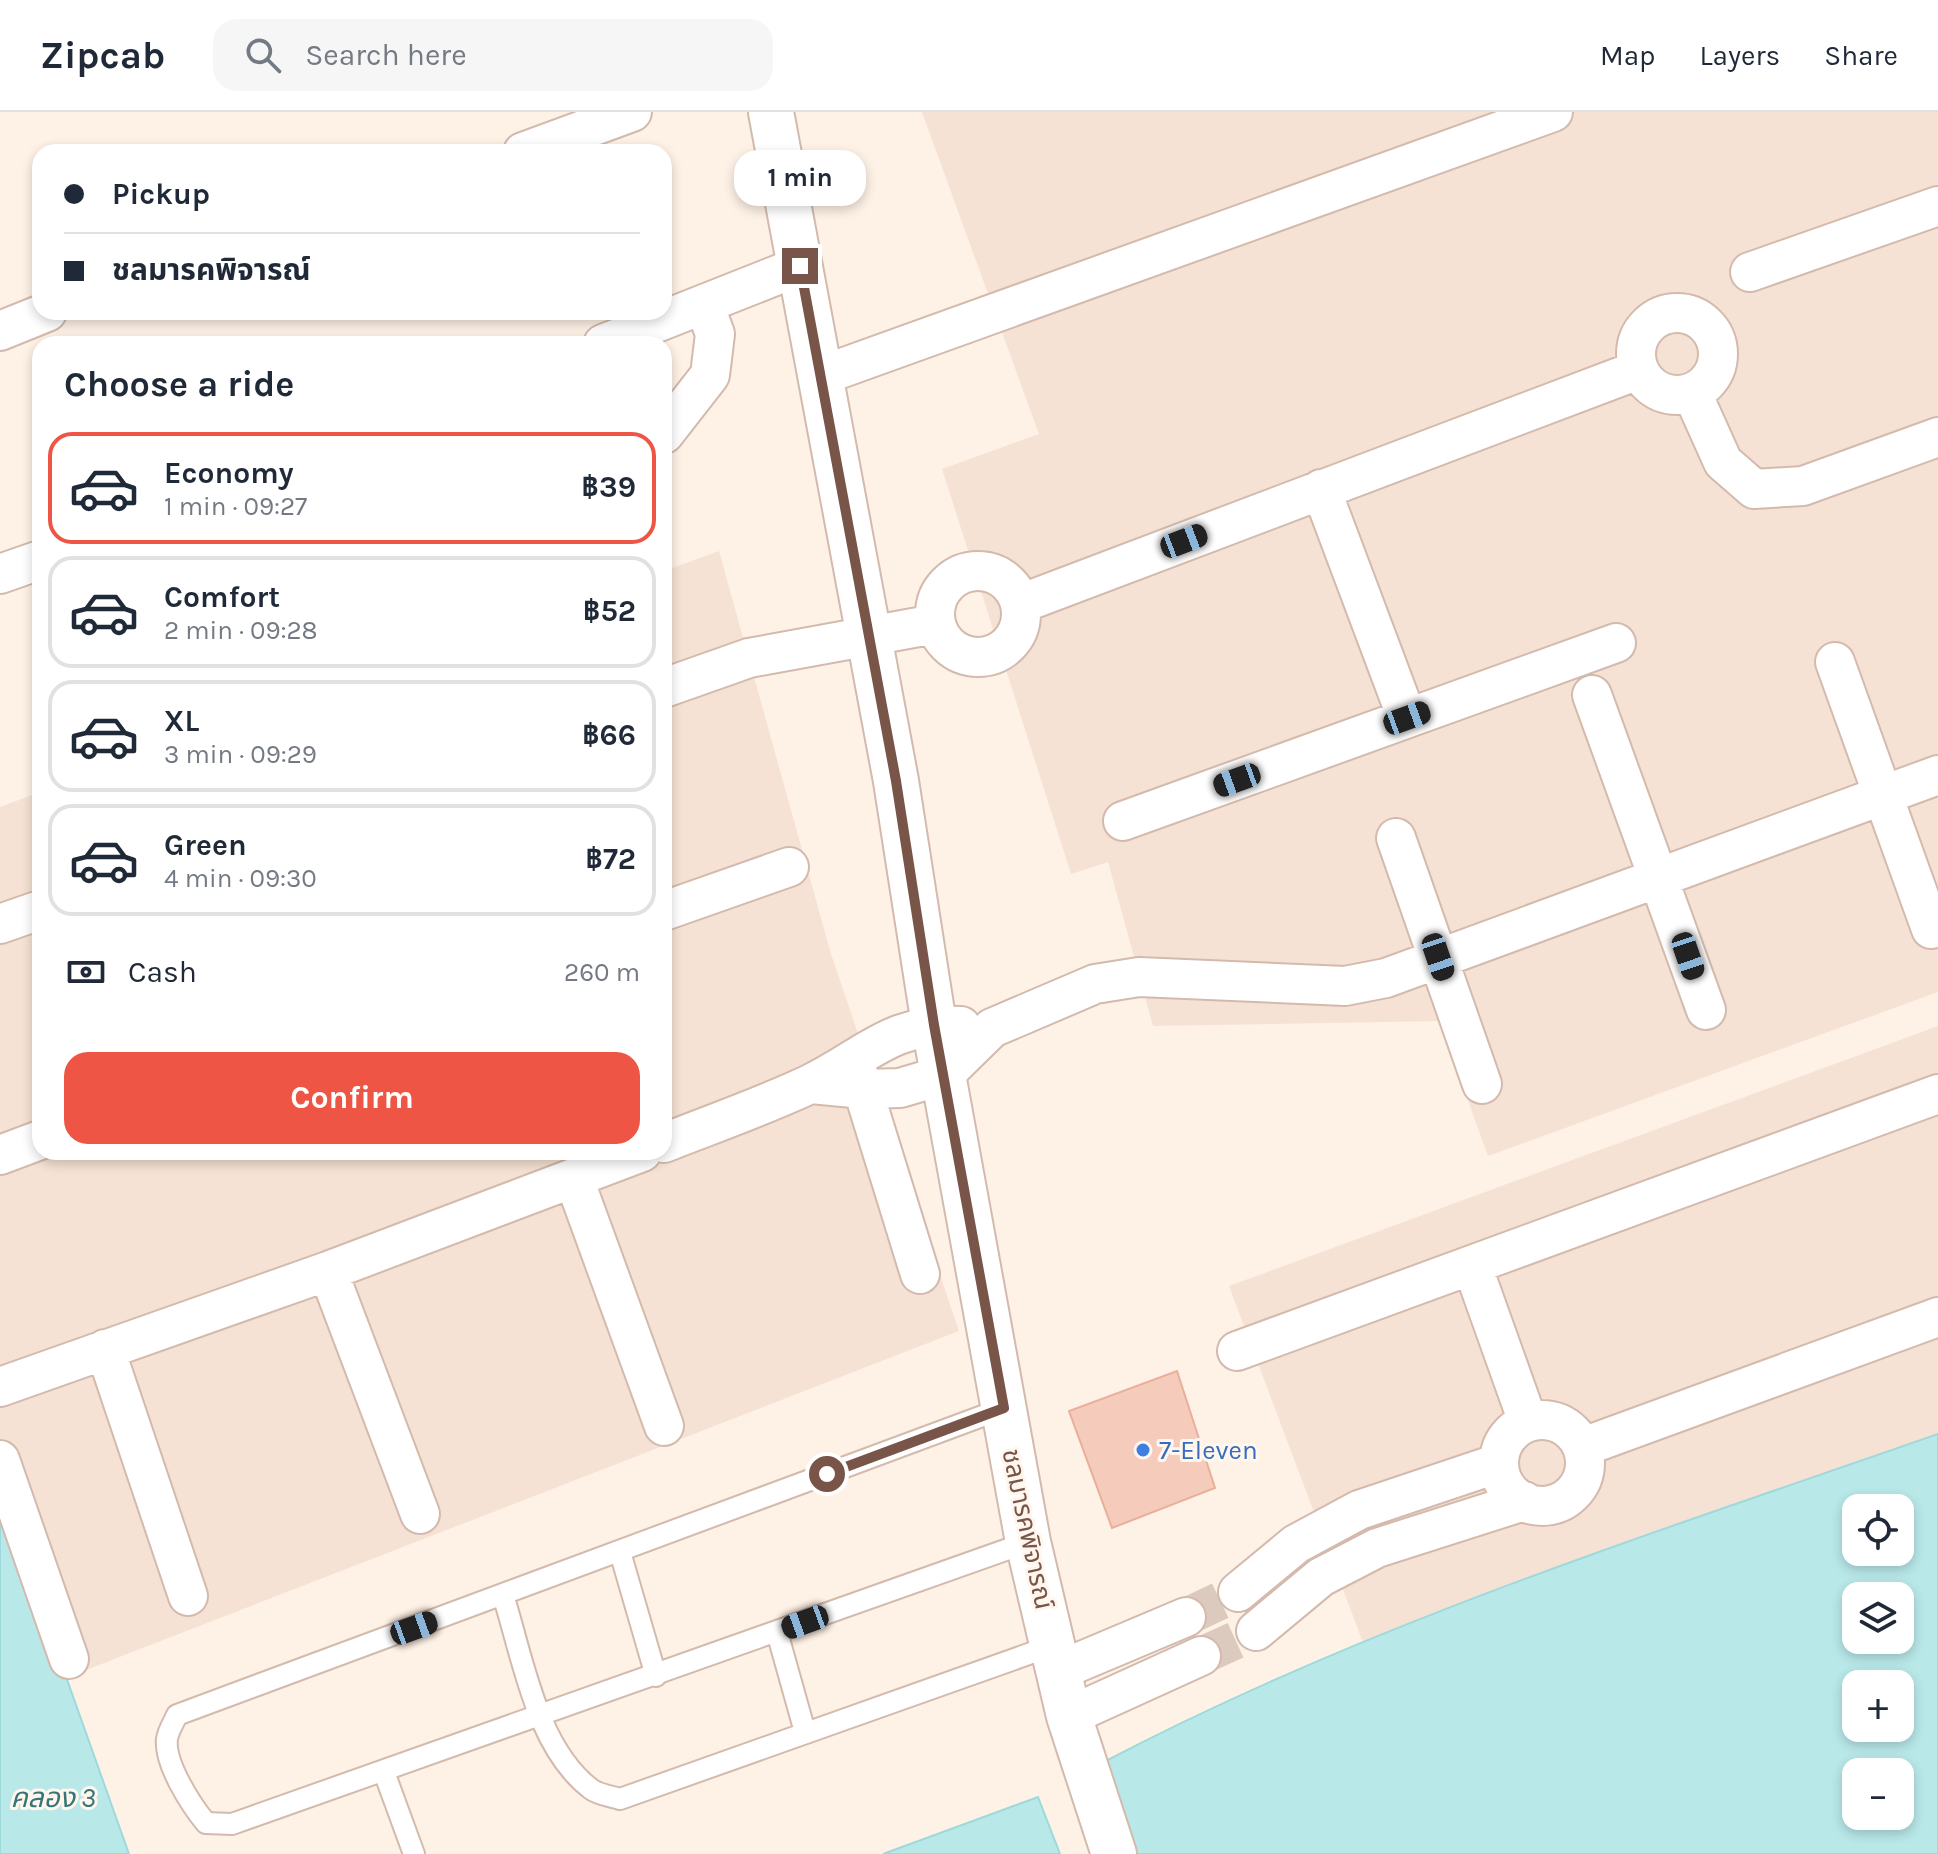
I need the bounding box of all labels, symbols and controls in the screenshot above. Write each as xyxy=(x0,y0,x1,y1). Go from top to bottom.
search box xyxy=(213,19,773,91)
text: Zipcab xyxy=(40,33,165,78)
icon: search xyxy=(241,33,285,77)
text: Search here xyxy=(305,37,467,73)
text: Map xyxy=(1600,39,1655,72)
text: Layers xyxy=(1699,39,1780,72)
text: Share xyxy=(1824,39,1898,72)
callout: 1 min xyxy=(734,150,866,206)
text: 1 min xyxy=(767,162,833,193)
text: Pickup xyxy=(112,176,210,212)
route end xyxy=(782,248,818,284)
text: ชลมารคพิจารณ์ xyxy=(112,252,311,288)
text: Choose a ride xyxy=(64,363,294,405)
icon: car xyxy=(68,452,140,524)
text: Economy xyxy=(164,455,294,491)
text: ฿39 xyxy=(582,469,636,505)
text: 1 min · 09:27 xyxy=(164,491,307,522)
car xyxy=(1157,521,1211,561)
icon: car xyxy=(68,576,140,648)
text: Comfort xyxy=(164,579,280,615)
text: ฿52 xyxy=(583,593,636,629)
text: 2 min · 09:28 xyxy=(164,615,318,646)
car xyxy=(1380,699,1434,737)
icon: car xyxy=(68,700,140,772)
text: XL xyxy=(164,703,199,739)
text: ฿66 xyxy=(582,717,636,753)
text: 3 min · 09:29 xyxy=(164,739,317,770)
car xyxy=(1210,761,1264,799)
icon: car xyxy=(68,824,140,896)
text: Green xyxy=(164,827,247,863)
text: ฿72 xyxy=(585,841,636,877)
text: 4 min · 09:30 xyxy=(164,863,317,894)
car xyxy=(1669,929,1707,983)
car xyxy=(1419,930,1457,984)
icon: cash xyxy=(64,950,108,994)
text: Cash xyxy=(128,954,197,990)
text: 260 m xyxy=(564,957,640,988)
button: Confirm xyxy=(64,1052,640,1144)
place label: 7-Eleven xyxy=(1159,1435,1258,1466)
marker: 7-Eleven xyxy=(1134,1441,1152,1459)
street label: ชลมารคพิจารณ์ xyxy=(995,1446,1060,1612)
route start xyxy=(809,1456,845,1492)
map controls xyxy=(1842,1494,1914,1830)
button: locate xyxy=(1842,1494,1914,1566)
button: layers xyxy=(1842,1582,1914,1654)
car xyxy=(778,1603,832,1641)
car xyxy=(387,1609,441,1647)
button: + xyxy=(1842,1670,1914,1742)
button: − xyxy=(1842,1758,1914,1830)
water label: คลอง 3 xyxy=(10,1781,96,1814)

